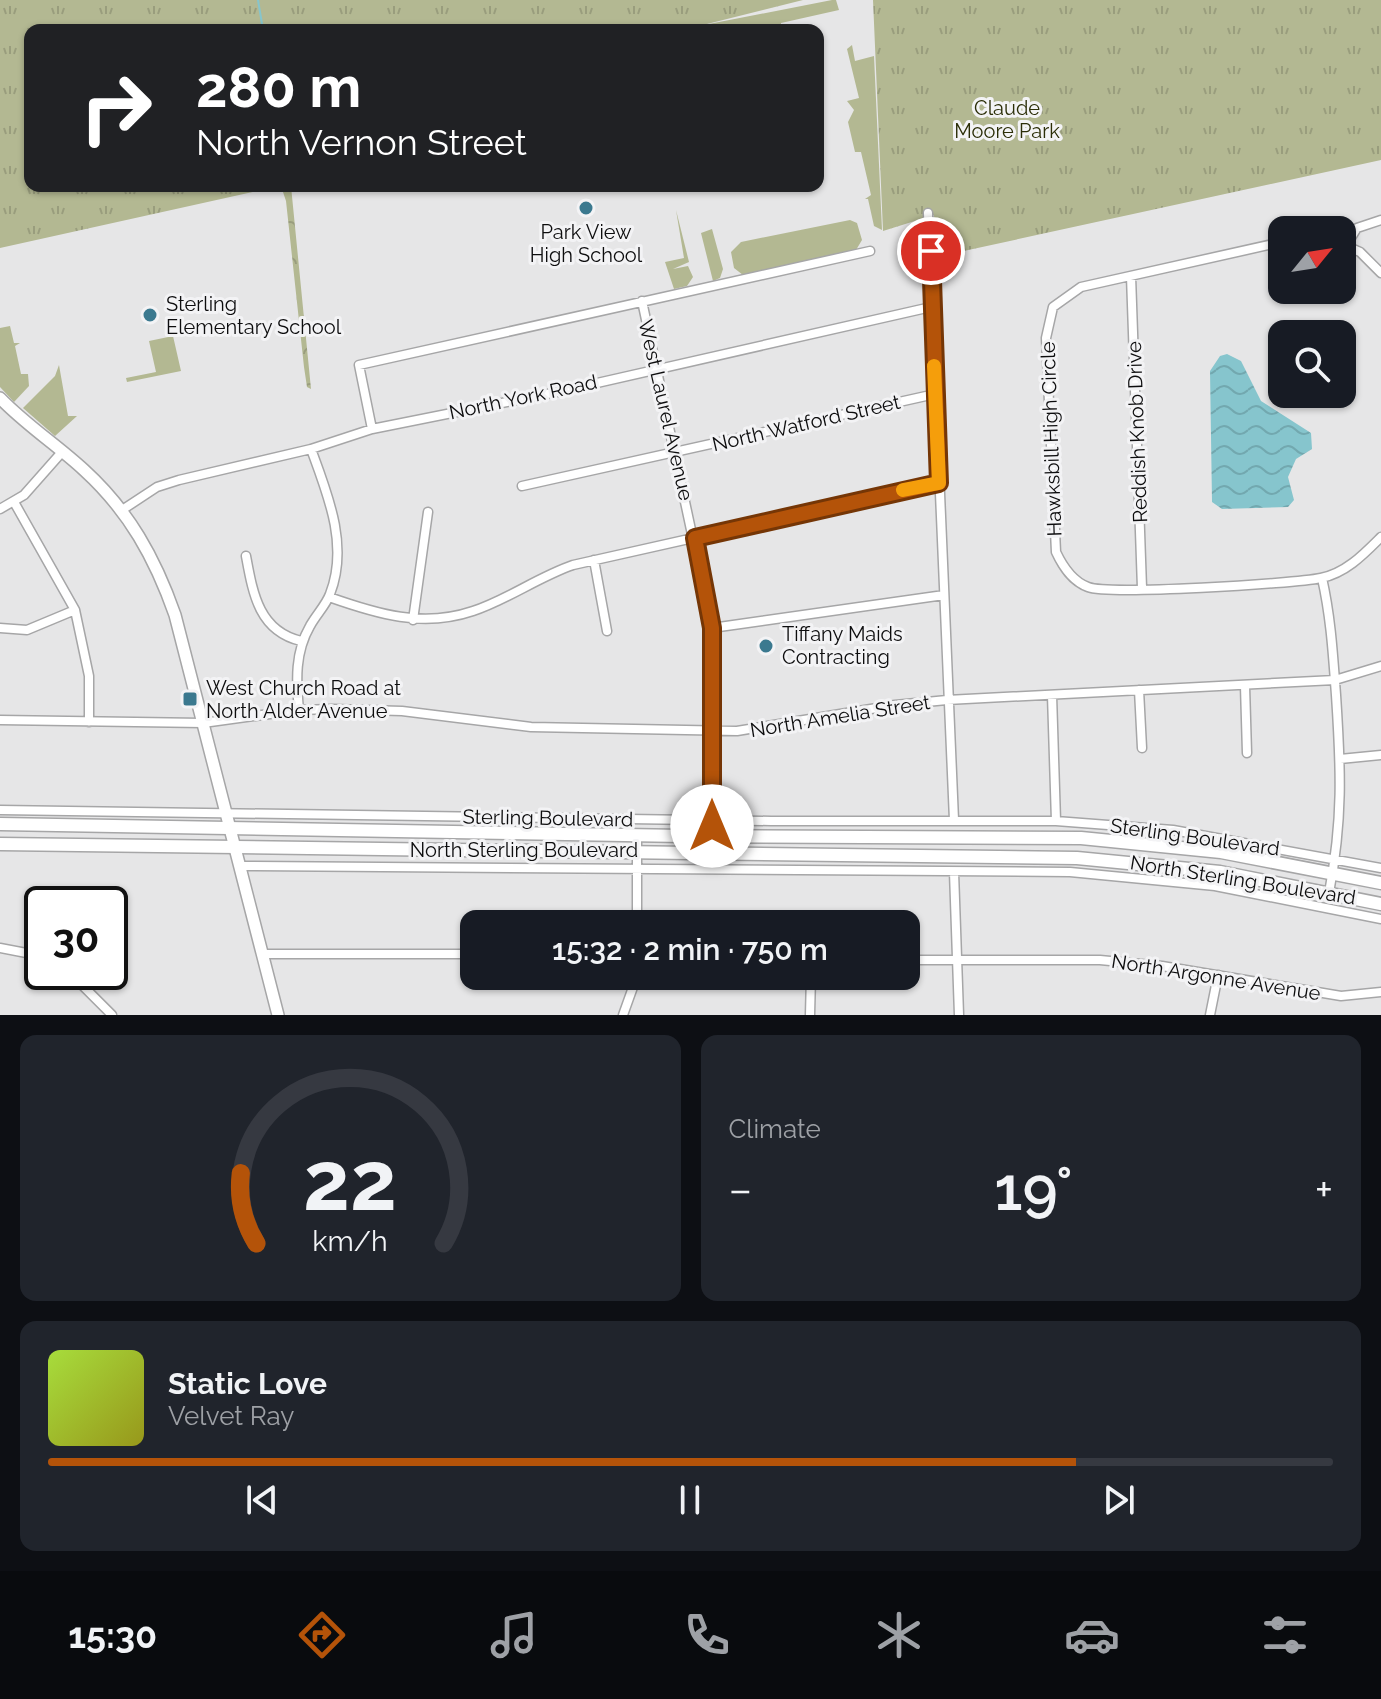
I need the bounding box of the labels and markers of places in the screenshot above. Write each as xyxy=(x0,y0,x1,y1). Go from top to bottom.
marker: Park View High School xyxy=(577,199,595,217)
pin xyxy=(897,217,965,285)
place label: Park View High School xyxy=(530,220,643,267)
place label: Sterling Elementary School xyxy=(166,292,342,339)
marker: Sterling Elementary School xyxy=(141,306,159,324)
place label: Tiffany Maids Contracting xyxy=(782,622,903,669)
marker: Tiffany Maids Contracting xyxy=(757,637,775,655)
place label: West Church Road at North Alder Avenue xyxy=(206,676,401,723)
marker: West Church Road at North Alder Avenue xyxy=(181,690,199,708)

